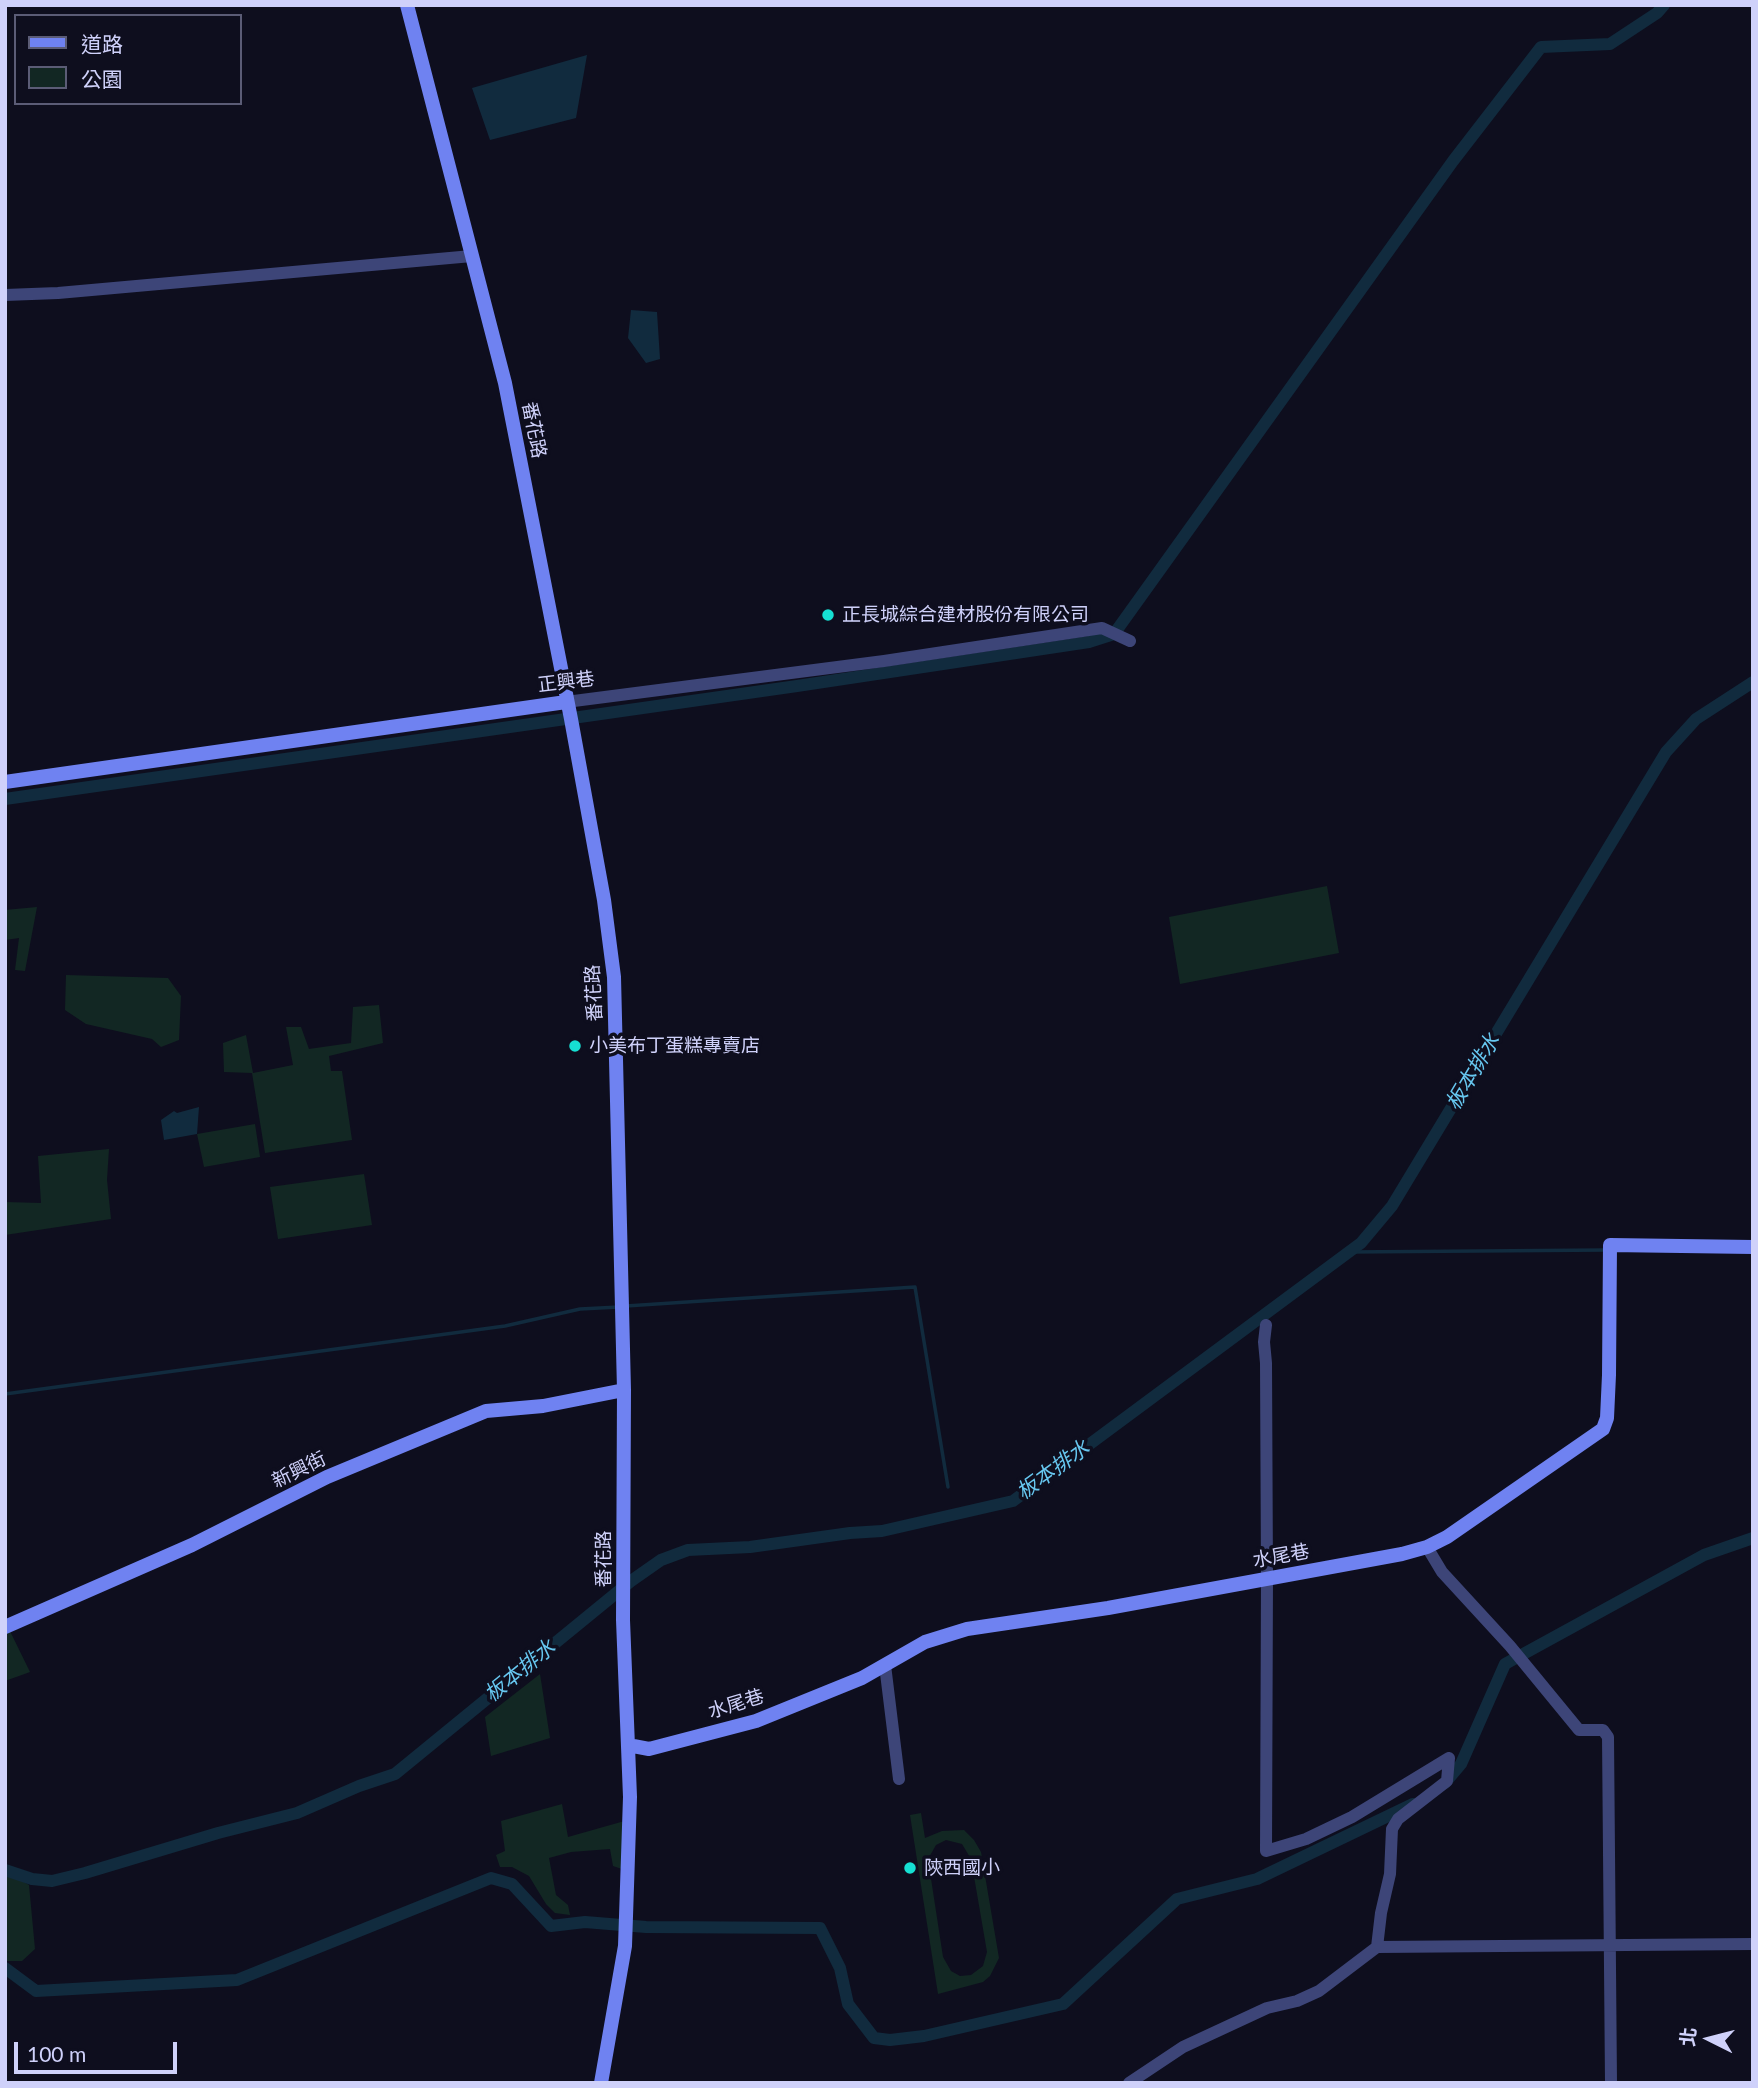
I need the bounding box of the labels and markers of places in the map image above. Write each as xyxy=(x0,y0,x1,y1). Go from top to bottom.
place label: 正長城綜合建材股份有限公司 xyxy=(842,604,1089,626)
marker: 正長城綜合建材股份有限公司 xyxy=(820,607,836,623)
place label: 小美布丁蛋糕專賣店 xyxy=(589,1035,760,1057)
marker: 小美布丁蛋糕專賣店 xyxy=(567,1038,583,1054)
place label: 陝西國小 xyxy=(924,1857,1000,1879)
marker: 陝西國小 xyxy=(902,1860,918,1876)

